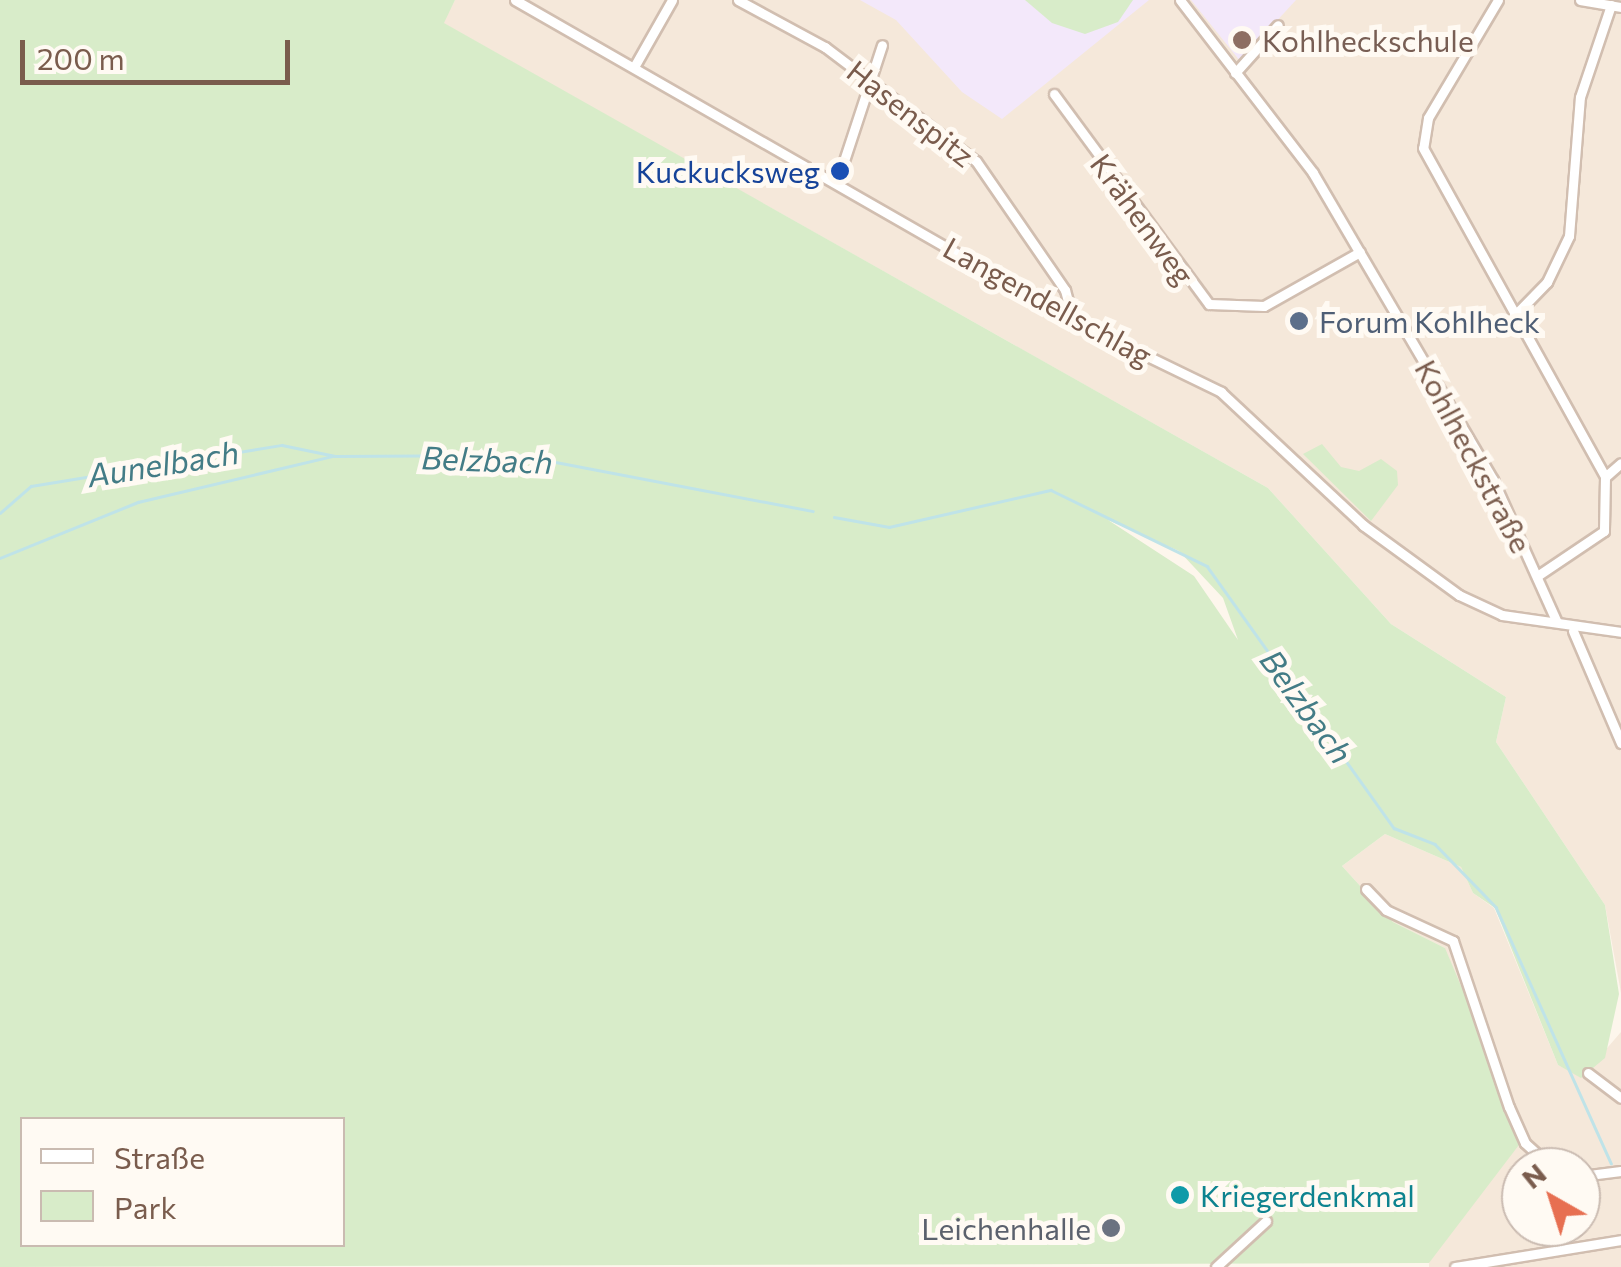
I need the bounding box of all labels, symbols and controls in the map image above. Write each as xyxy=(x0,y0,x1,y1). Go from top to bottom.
scale bar xyxy=(25,20,295,82)
place label: Kohlheckschule xyxy=(1262,22,1474,58)
marker: Kohlheckschule xyxy=(1231,29,1253,51)
text: 200 m xyxy=(37,39,125,76)
street label: Hasenspitz xyxy=(840,52,982,174)
street label: Krähenweg xyxy=(1084,147,1202,291)
place label: Kuckucksweg xyxy=(636,153,820,189)
marker: Kuckucksweg xyxy=(829,160,851,182)
street label: Langendellschlag xyxy=(938,229,1158,373)
place label: Forum Kohlheck xyxy=(1319,303,1540,339)
marker: Forum Kohlheck xyxy=(1288,310,1310,332)
street label: Kohlheckstraße xyxy=(1408,353,1540,559)
water label: Aunelbach xyxy=(85,432,241,494)
water label: Belzbach xyxy=(421,438,553,480)
water label: Belzbach xyxy=(1253,642,1361,770)
legend xyxy=(20,1117,345,1247)
text: Straße xyxy=(114,1138,205,1175)
north arrow xyxy=(1501,1147,1601,1247)
text: N xyxy=(1515,1155,1552,1195)
place label: Kriegerdenkmal xyxy=(1200,1177,1415,1213)
marker: Kriegerdenkmal xyxy=(1169,1184,1191,1206)
text: Park xyxy=(114,1188,177,1225)
place label: Leichenhalle xyxy=(921,1210,1091,1246)
marker: Leichenhalle xyxy=(1100,1217,1122,1239)

